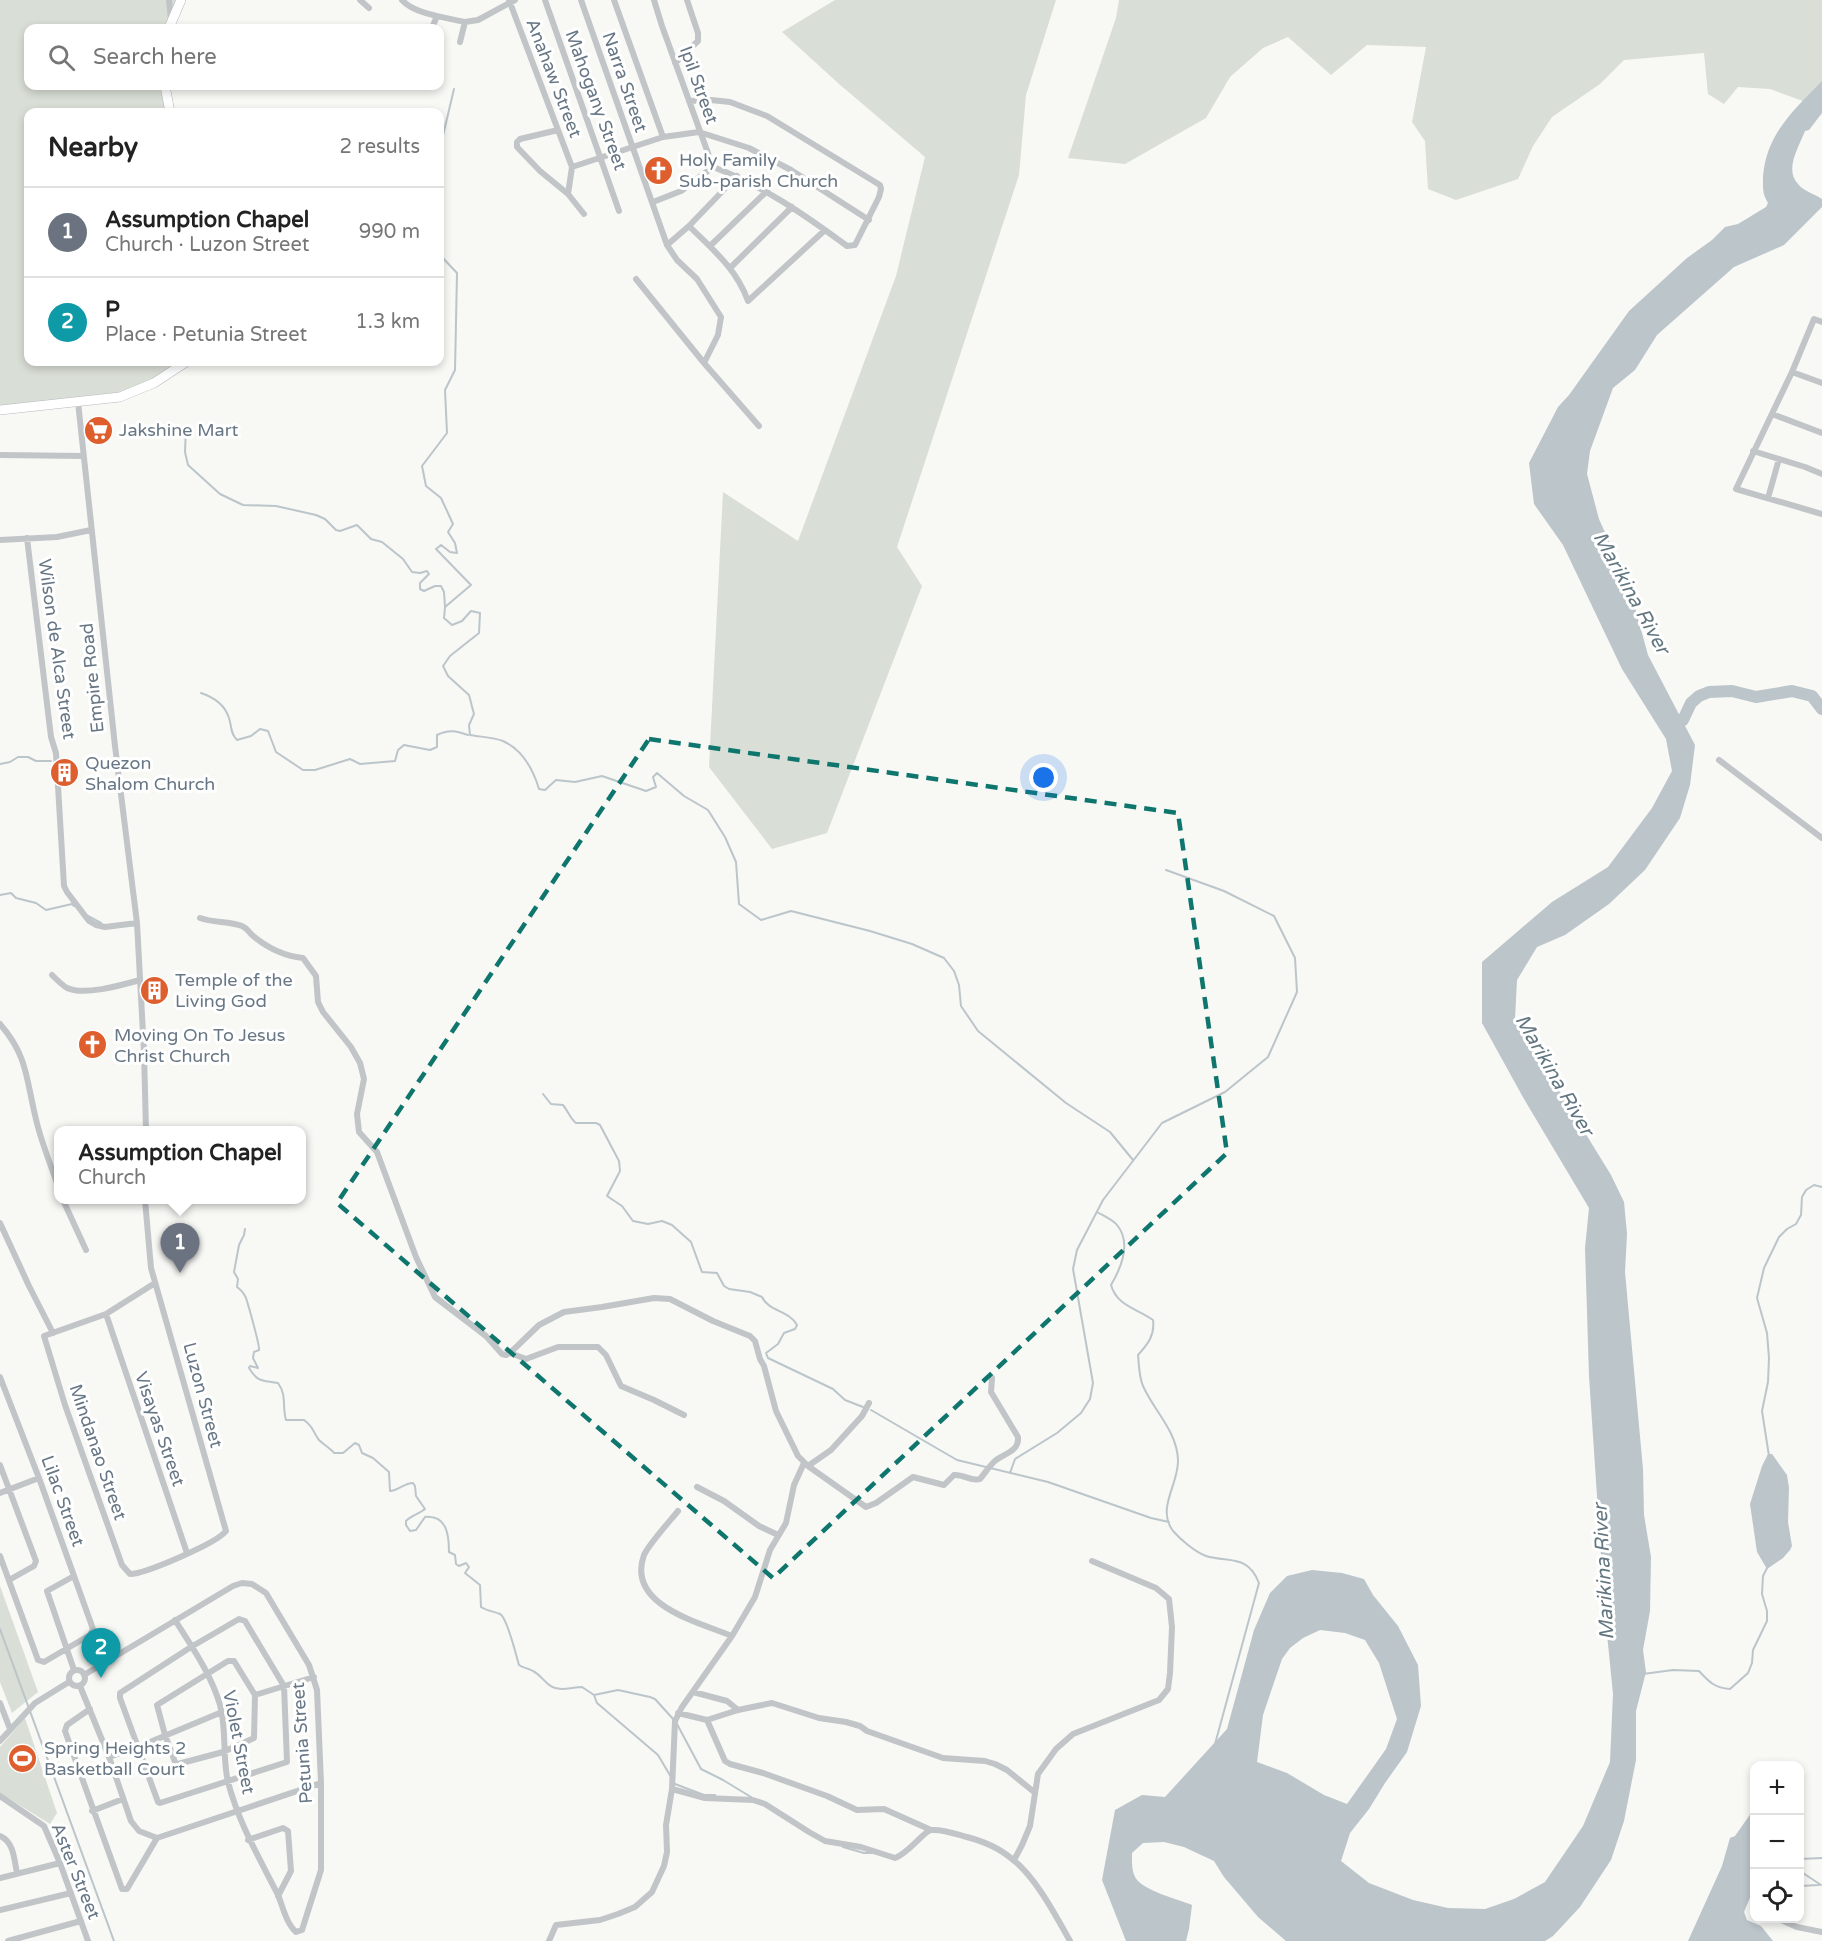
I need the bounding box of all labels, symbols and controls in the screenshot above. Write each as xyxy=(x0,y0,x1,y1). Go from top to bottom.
street label: Anahaw Street xyxy=(521,15,587,141)
search box xyxy=(24,24,444,90)
street label: Mahogany Street xyxy=(560,27,632,173)
street label: Narra Street xyxy=(598,29,652,135)
icon: search xyxy=(45,41,78,74)
street label: Ipil Street xyxy=(675,43,723,127)
text: Search here xyxy=(93,44,217,70)
text: Nearby xyxy=(48,132,138,163)
text: 2 results xyxy=(340,135,420,159)
place label: Holy Family Sub-parish Church xyxy=(679,149,838,192)
church icon: Holy Family Sub-parish Church xyxy=(642,154,674,186)
text: Assumption Chapel xyxy=(105,207,309,233)
text: 1 xyxy=(61,220,74,244)
text: 990 m xyxy=(359,220,420,244)
text: Church · Luzon Street xyxy=(105,233,309,257)
text: P xyxy=(105,297,120,323)
text: 2 xyxy=(61,310,74,334)
text: 1.3 km xyxy=(355,310,420,334)
text: Place · Petunia Street xyxy=(105,323,307,347)
supermarket icon: Jakshine Mart xyxy=(82,414,114,446)
place label: Jakshine Mart xyxy=(119,419,239,441)
water label: Marikina River xyxy=(1587,528,1676,660)
street label: Wilson de Alca Street xyxy=(33,557,81,741)
street label: Empire Road xyxy=(75,622,109,734)
place label: Quezon Shalom Church xyxy=(85,752,215,795)
building icon: Quezon Shalom Church xyxy=(48,757,80,789)
your location xyxy=(1029,763,1058,792)
place label: Temple of the Living God xyxy=(175,969,293,1012)
building icon: Temple of the Living God xyxy=(138,974,170,1006)
water label: Marikina River xyxy=(1510,1010,1600,1142)
place label: Moving On To Jesus Christ Church xyxy=(114,1024,285,1067)
church icon: Moving On To Jesus Christ Church xyxy=(77,1029,109,1061)
popup xyxy=(54,1126,306,1204)
text: Assumption Chapel xyxy=(78,1140,282,1166)
text: Church xyxy=(78,1166,146,1190)
pin: 1 xyxy=(160,1224,200,1273)
street label: Luzon Street xyxy=(178,1340,228,1450)
street label: Visayas Street xyxy=(130,1369,190,1489)
street label: Mindanao Street xyxy=(64,1381,132,1523)
street label: Lilac Street xyxy=(36,1453,90,1550)
water label: Marikina River xyxy=(1588,1501,1620,1641)
pin: 2 xyxy=(82,1628,120,1678)
street label: Petunia Street xyxy=(287,1681,317,1804)
street label: Violet Street xyxy=(218,1688,260,1796)
place label: Spring Heights 2 Basketball Court xyxy=(44,1737,186,1780)
sports icon: Spring Heights 2 Basketball Court xyxy=(7,1742,39,1774)
map controls xyxy=(1750,1761,1804,1923)
button: + xyxy=(1750,1761,1804,1815)
button: − xyxy=(1750,1815,1804,1869)
street label: Aster Street xyxy=(47,1820,105,1922)
button: locate xyxy=(1750,1869,1804,1923)

